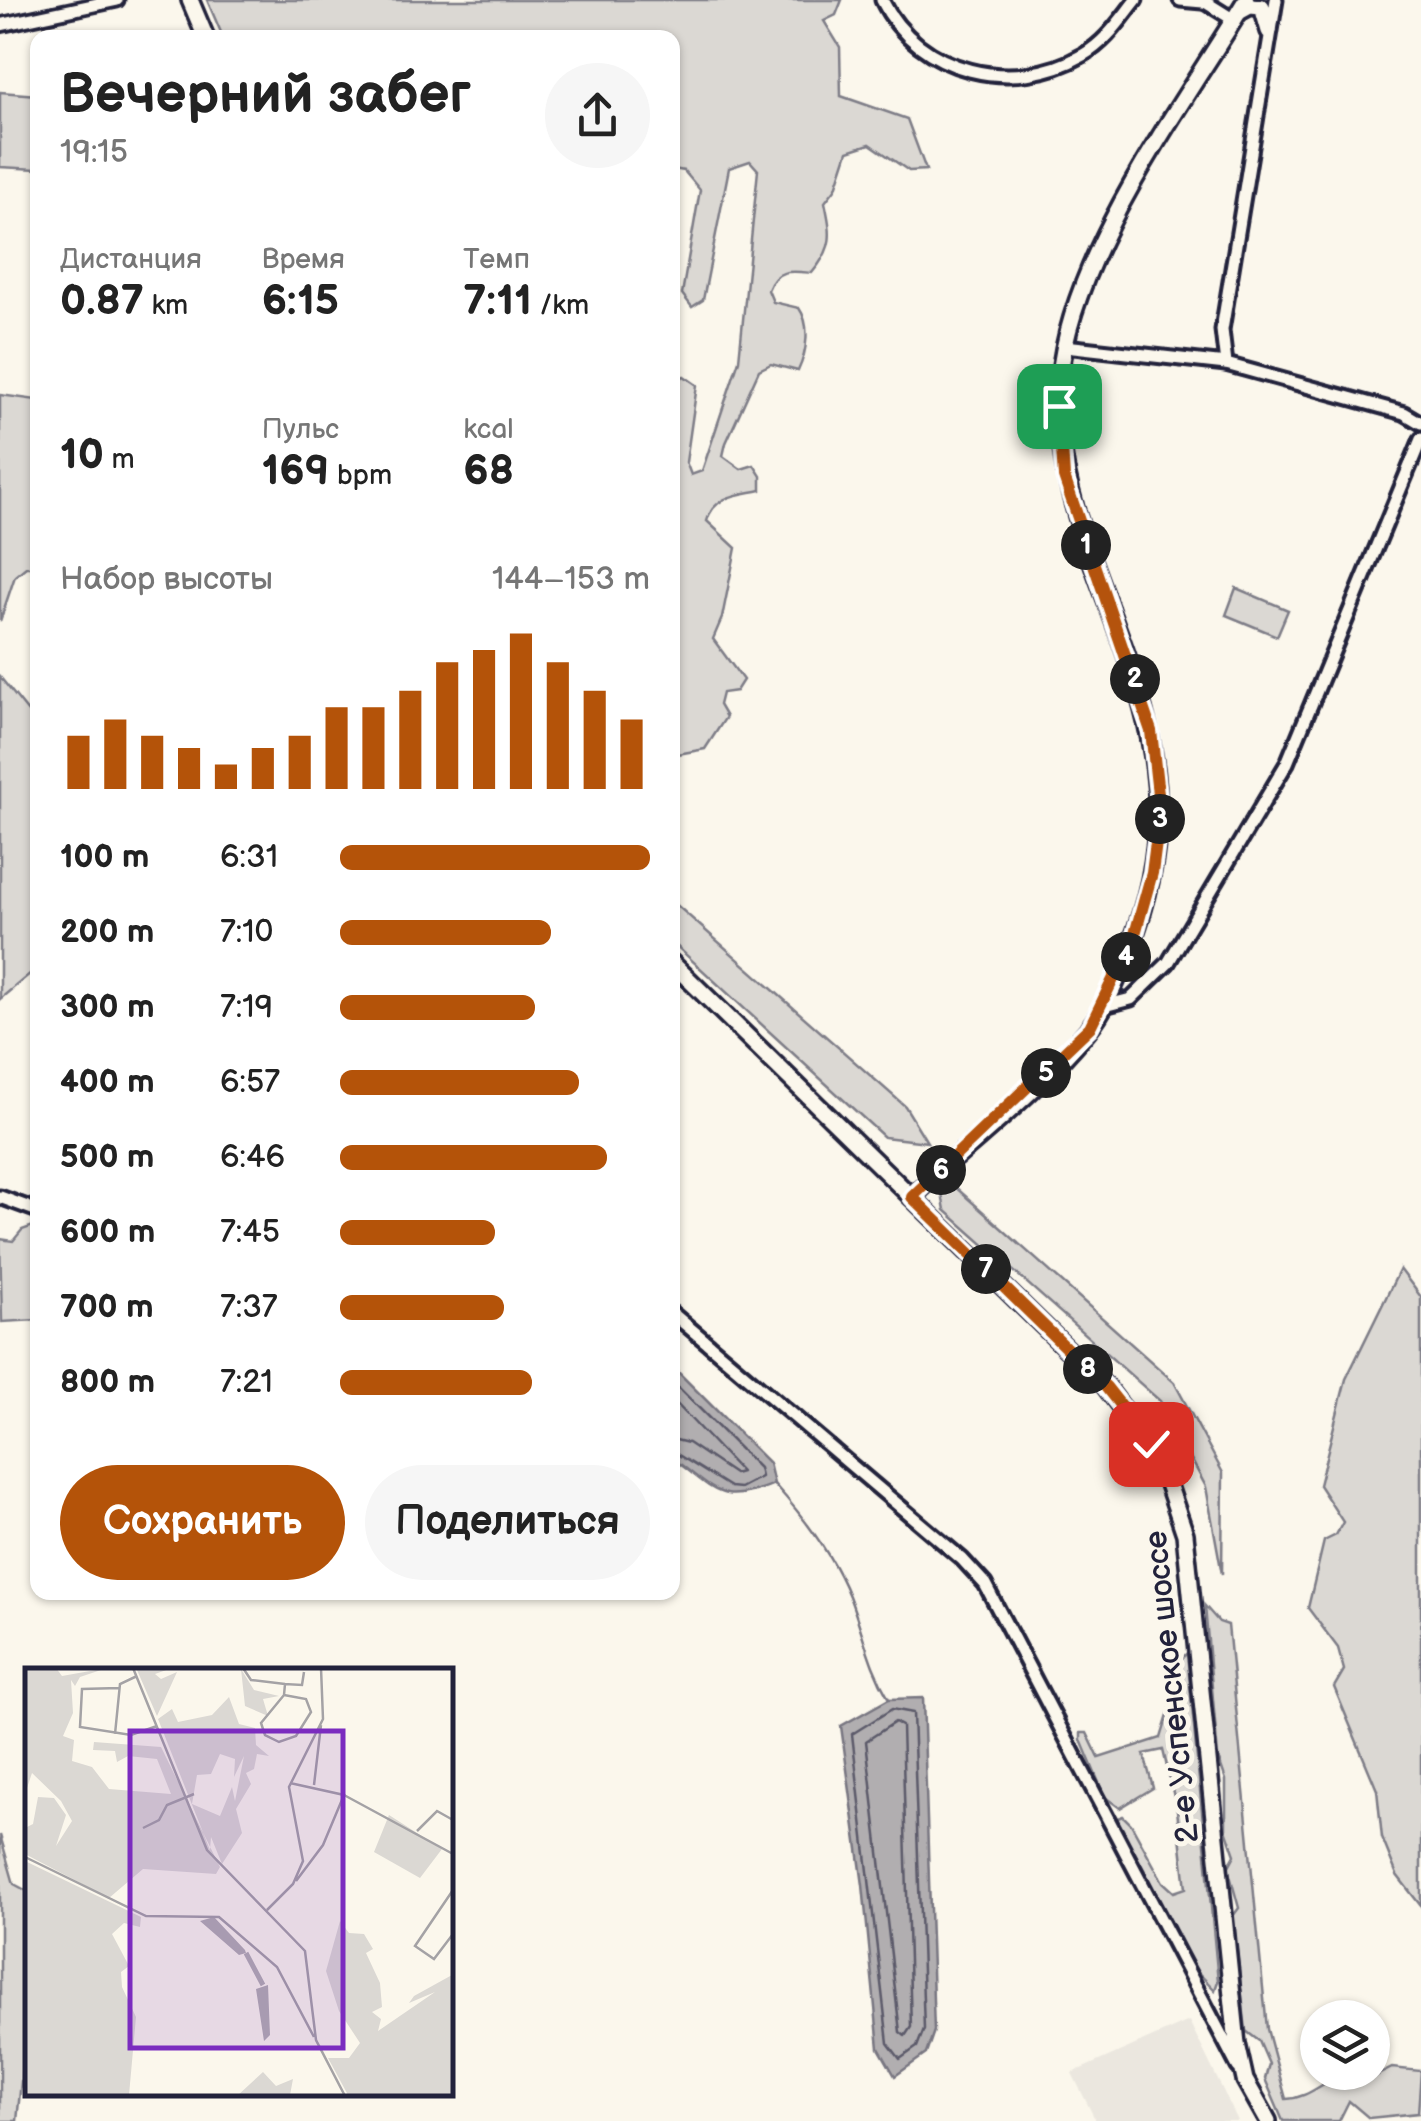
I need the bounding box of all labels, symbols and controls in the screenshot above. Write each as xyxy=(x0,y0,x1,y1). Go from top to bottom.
text: Вечерний забег xyxy=(60,62,471,129)
button: share xyxy=(545,63,650,168)
text: 19:15 xyxy=(60,133,128,172)
text: Дистанция xyxy=(60,243,202,276)
text: Время xyxy=(262,243,345,276)
text: Темп xyxy=(463,243,530,276)
text: 0.87 xyxy=(60,276,144,327)
text: 6:15 xyxy=(262,276,339,327)
text: 7:11 xyxy=(463,276,532,327)
text: km xyxy=(144,289,188,322)
text: /km xyxy=(532,289,589,322)
pin xyxy=(1017,364,1102,449)
icon: arrive xyxy=(1032,379,1087,434)
text: Пульс xyxy=(262,413,339,446)
text: kcal xyxy=(463,413,514,446)
text: 10 xyxy=(60,430,104,481)
text: m xyxy=(104,443,135,476)
text: 169 xyxy=(262,446,329,497)
text: 68 xyxy=(463,446,514,497)
text: bpm xyxy=(329,459,392,492)
pin: 1 xyxy=(1061,520,1111,570)
text: 1 xyxy=(1080,528,1092,561)
text: Набор высоты xyxy=(60,560,273,599)
text: 144–153 m xyxy=(492,560,650,599)
pin: 2 xyxy=(1110,654,1160,704)
text: 2 xyxy=(1127,662,1143,695)
pin: 3 xyxy=(1135,794,1185,844)
text: 3 xyxy=(1152,802,1168,835)
text: 100 m xyxy=(60,838,149,877)
text: 6:31 xyxy=(220,838,278,877)
text: 200 m xyxy=(60,913,154,952)
text: 7:10 xyxy=(220,913,273,952)
pin: 4 xyxy=(1101,932,1151,982)
text: 4 xyxy=(1118,940,1134,973)
text: 300 m xyxy=(60,988,155,1027)
text: 7:19 xyxy=(220,988,273,1027)
pin: 5 xyxy=(1021,1048,1071,1098)
text: 5 xyxy=(1038,1056,1054,1089)
text: 400 m xyxy=(60,1063,155,1102)
text: 6:57 xyxy=(220,1063,280,1102)
text: 500 m xyxy=(60,1138,154,1177)
text: 6:46 xyxy=(220,1138,285,1177)
pin: 6 xyxy=(916,1145,966,1195)
text: 6 xyxy=(933,1153,949,1186)
text: 600 m xyxy=(60,1213,155,1252)
text: 7:45 xyxy=(220,1213,280,1252)
pin: 7 xyxy=(961,1244,1011,1294)
text: 7 xyxy=(978,1252,994,1285)
text: 700 m xyxy=(60,1288,153,1327)
text: 7:37 xyxy=(220,1288,278,1327)
pin: 8 xyxy=(1063,1344,1113,1394)
text: 8 xyxy=(1080,1352,1096,1385)
text: 800 m xyxy=(60,1363,155,1402)
text: 7:21 xyxy=(220,1363,273,1402)
pin xyxy=(1109,1402,1194,1487)
icon: check xyxy=(1124,1417,1179,1472)
button: Сохранить xyxy=(60,1465,345,1580)
button: Поделиться xyxy=(365,1465,650,1580)
street label: 2-е Успенское шоссе xyxy=(1137,1529,1208,1845)
inset map xyxy=(25,1668,452,2096)
map controls xyxy=(1300,2000,1390,2090)
button: layers xyxy=(1300,2000,1390,2090)

